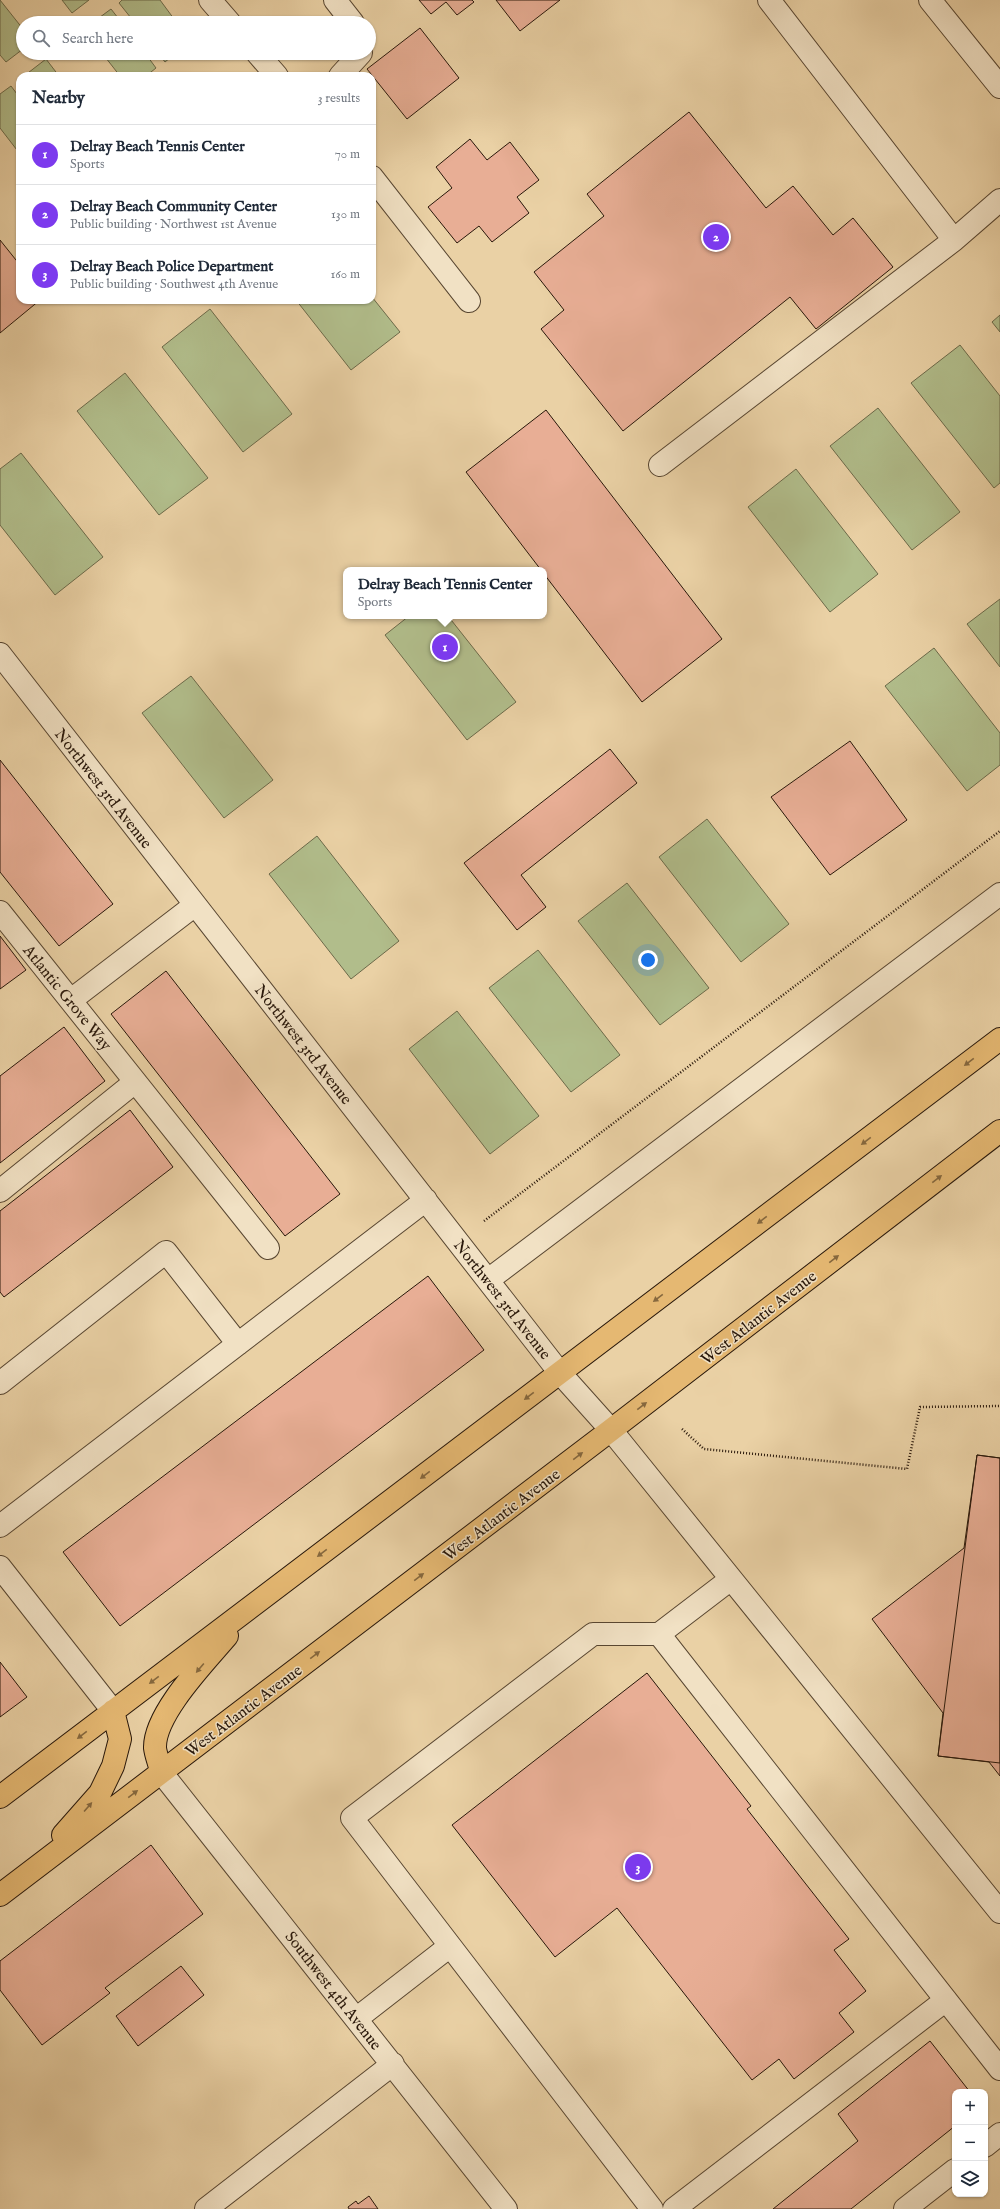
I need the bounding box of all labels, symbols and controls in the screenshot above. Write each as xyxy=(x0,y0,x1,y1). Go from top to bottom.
search box xyxy=(16,16,376,60)
icon: search xyxy=(30,27,52,49)
text: Search here xyxy=(62,29,133,48)
text: Nearby xyxy=(32,88,85,109)
text: 3 results xyxy=(318,90,360,107)
text: Delray Beach Tennis Center xyxy=(70,137,245,156)
text: 1 xyxy=(43,146,47,163)
text: 70 m xyxy=(335,146,360,163)
text: Sports xyxy=(70,156,105,173)
text: Delray Beach Community Center xyxy=(70,197,277,216)
text: 2 xyxy=(42,206,48,223)
text: 130 m xyxy=(331,206,360,223)
text: Public building · Northwest 1st Avenue xyxy=(70,216,277,233)
pin: 2 xyxy=(703,222,729,252)
text: Delray Beach Police Department xyxy=(70,257,273,276)
text: 3 xyxy=(43,266,47,283)
text: 160 m xyxy=(330,266,360,283)
text: Public building · Southwest 4th Avenue xyxy=(70,276,278,293)
popup xyxy=(343,567,547,619)
text: Delray Beach Tennis Center xyxy=(358,575,532,594)
text: Sports xyxy=(358,594,392,611)
pin: 1 xyxy=(432,632,458,662)
street label: Northwest 3rd Avenue xyxy=(49,725,155,853)
street label: Atlantic Grove Way xyxy=(17,941,115,1055)
your location xyxy=(638,950,658,970)
street label: Northwest 3rd Avenue xyxy=(249,981,355,1109)
one-way arrow xyxy=(964,1058,974,1066)
one-way arrow xyxy=(860,1137,871,1145)
one-way arrow xyxy=(932,1175,943,1184)
one-way arrow xyxy=(757,1215,767,1223)
street label: Northwest 3rd Avenue xyxy=(448,1236,554,1364)
one-way arrow xyxy=(829,1254,840,1263)
street label: West Atlantic Avenue xyxy=(697,1267,821,1370)
one-way arrow xyxy=(653,1294,664,1302)
one-way arrow xyxy=(524,1392,534,1400)
one-way arrow xyxy=(637,1402,648,1410)
one-way arrow xyxy=(572,1451,583,1460)
street label: West Atlantic Avenue xyxy=(440,1465,565,1566)
one-way arrow xyxy=(420,1471,431,1479)
one-way arrow xyxy=(316,1549,327,1557)
one-way arrow xyxy=(413,1572,424,1581)
one-way arrow xyxy=(310,1652,320,1660)
street label: West Atlantic Avenue xyxy=(182,1661,307,1762)
one-way arrow xyxy=(195,1663,204,1673)
one-way arrow xyxy=(148,1676,159,1685)
one-way arrow xyxy=(76,1731,87,1739)
one-way arrow xyxy=(127,1790,138,1798)
one-way arrow xyxy=(83,1802,92,1812)
pin: 3 xyxy=(625,1852,651,1882)
street label: Southwest 4th Avenue xyxy=(280,1928,385,2055)
map controls xyxy=(952,2089,988,2197)
button: + xyxy=(952,2089,988,2125)
button: − xyxy=(952,2125,988,2161)
button: layers xyxy=(952,2161,988,2197)

